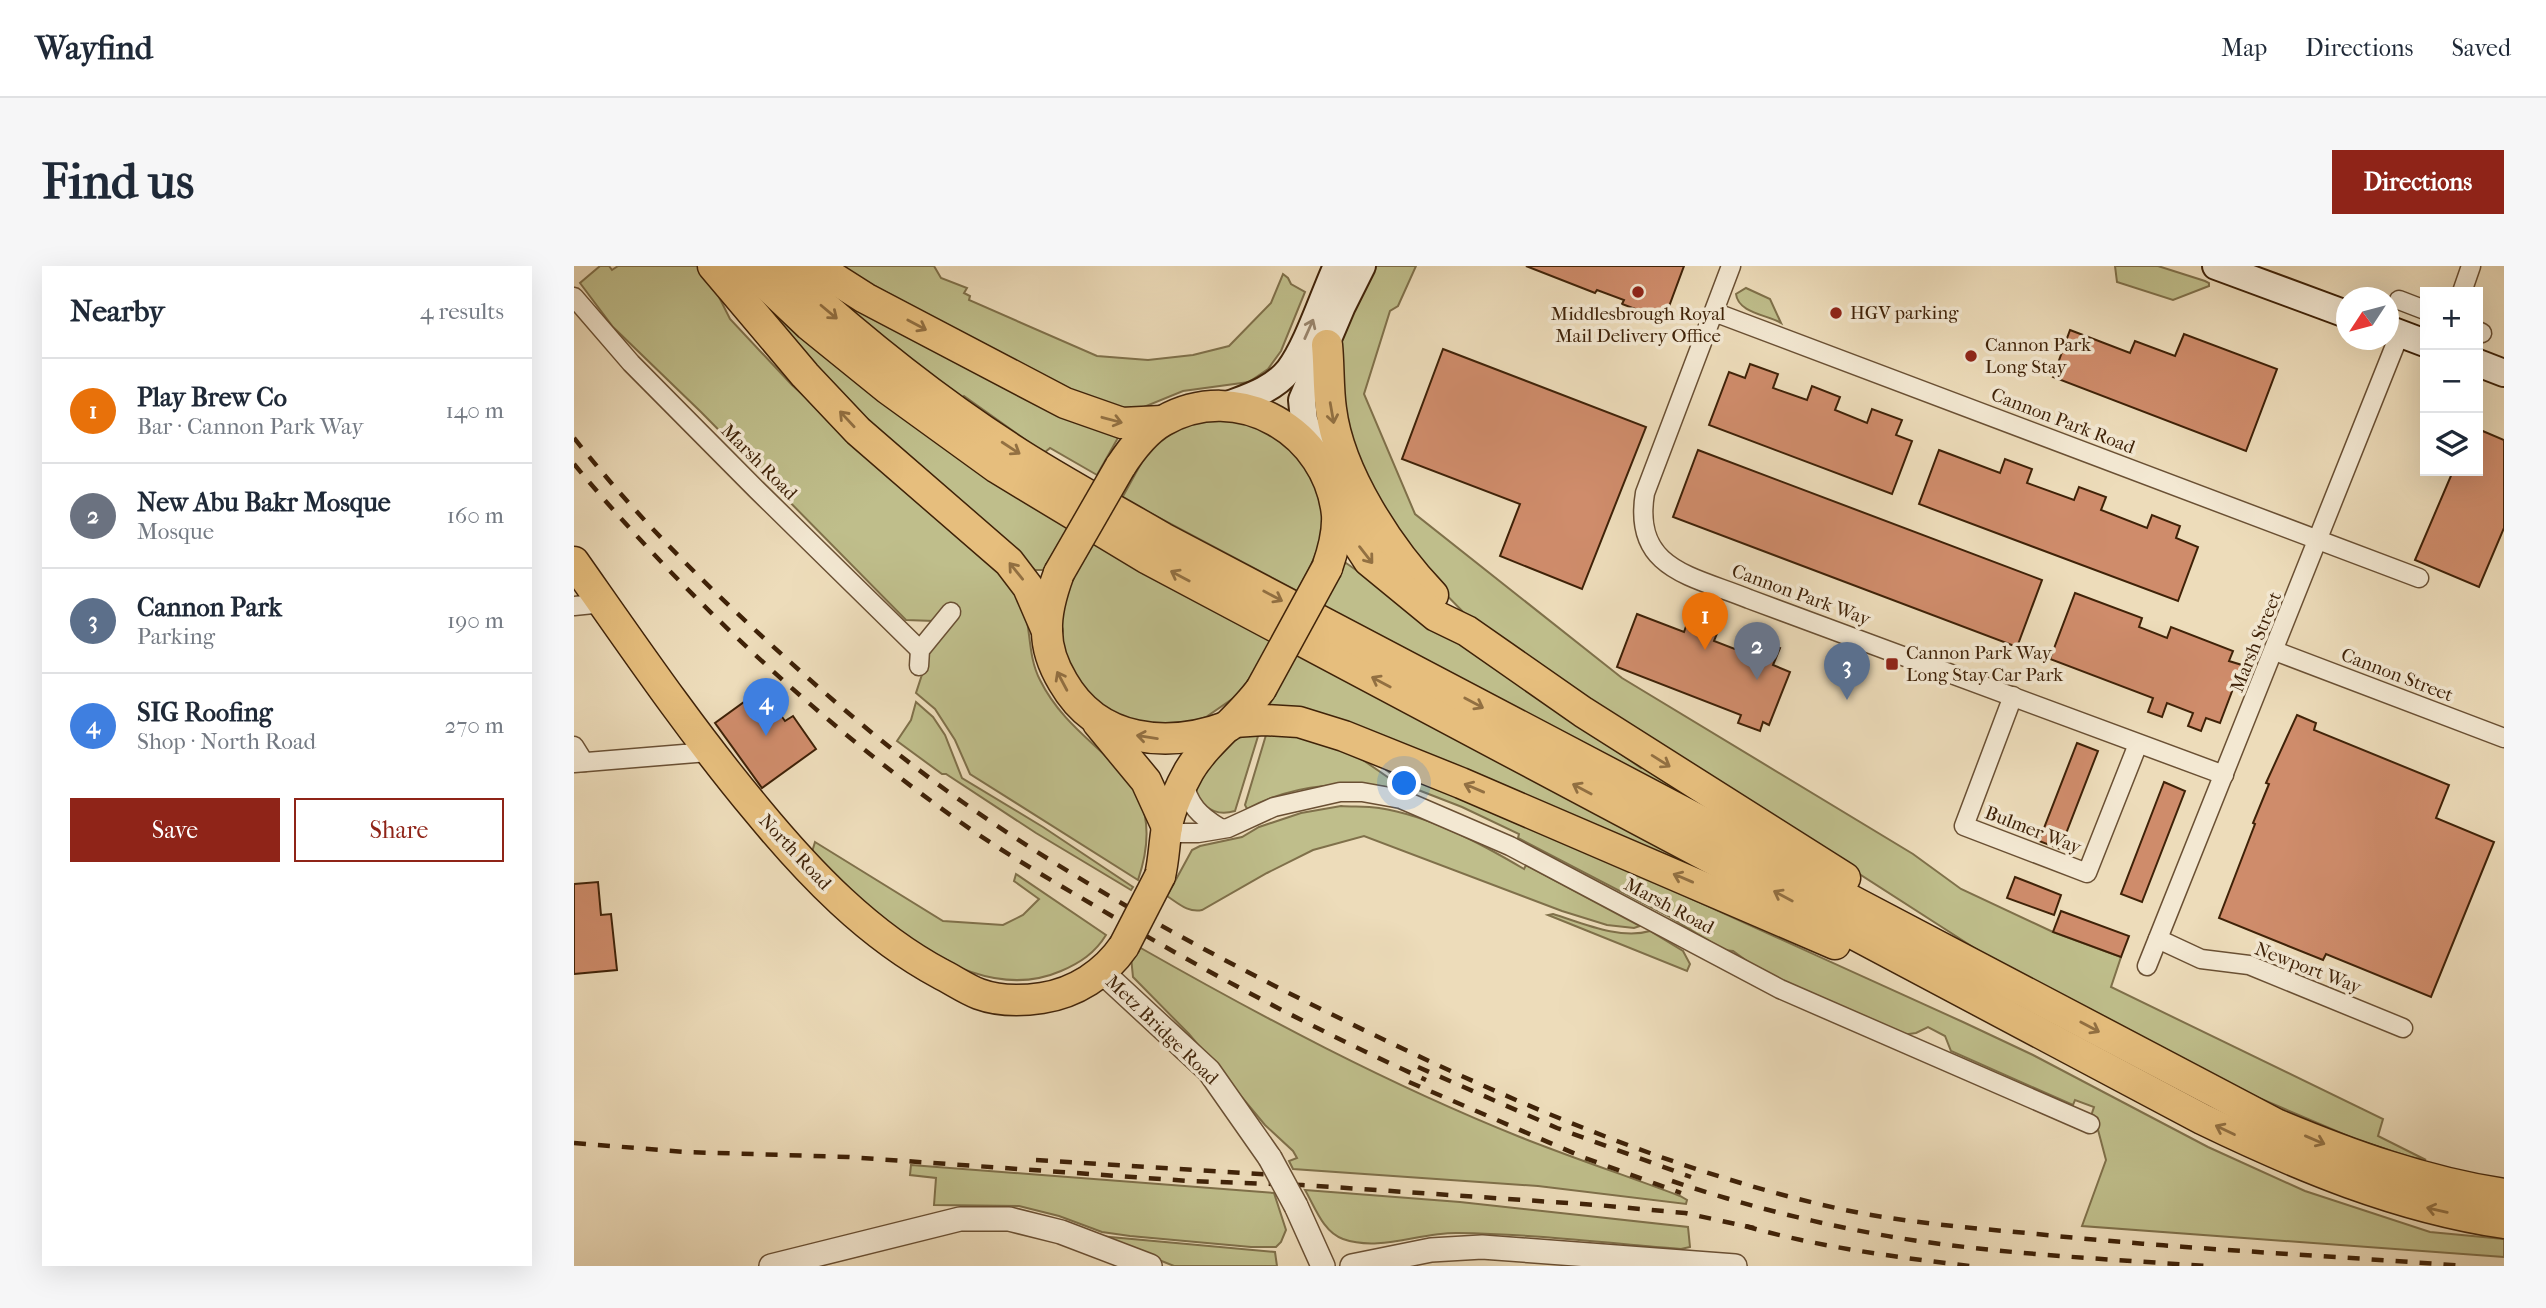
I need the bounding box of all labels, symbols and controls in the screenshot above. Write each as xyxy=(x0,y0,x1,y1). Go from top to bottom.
text: Wayfind xyxy=(35,29,153,68)
text: Map xyxy=(2221,34,2267,62)
text: Directions xyxy=(2305,34,2413,62)
text: Saved xyxy=(2451,34,2511,62)
button: Directions xyxy=(2332,150,2504,214)
text: Find us xyxy=(42,153,194,211)
marker: Middlesbrough Royal Mail Delivery Office xyxy=(1630,284,1646,300)
north arrow xyxy=(2336,287,2399,350)
map controls xyxy=(2420,287,2483,476)
button: + xyxy=(2420,287,2483,350)
text: Nearby xyxy=(70,294,165,329)
text: 4 results xyxy=(420,298,504,325)
place label: HGV parking xyxy=(1850,302,1959,324)
place label: Middlesbrough Royal Mail Delivery Office xyxy=(1551,303,1725,347)
one-way arrow xyxy=(820,304,838,320)
marker: HGV parking xyxy=(1828,305,1844,321)
one-way arrow xyxy=(906,319,927,332)
one-way arrow xyxy=(1303,319,1316,340)
place label: Cannon Park Long Stay xyxy=(1985,334,2091,378)
marker: Cannon Park Long Stay xyxy=(1963,348,1979,364)
button: − xyxy=(2420,350,2483,413)
text: Play Brew Co xyxy=(137,382,287,413)
street label: Cannon Park Road xyxy=(1988,383,2139,459)
text: 1 xyxy=(89,397,97,424)
text: 140 m xyxy=(445,397,504,424)
one-way arrow xyxy=(1326,401,1340,424)
one-way arrow xyxy=(839,411,856,428)
text: Bar · Cannon Park Way xyxy=(137,413,364,440)
button: layers xyxy=(2420,413,2483,476)
one-way arrow xyxy=(1100,414,1123,427)
street label: Marsh Road xyxy=(716,419,802,505)
one-way arrow xyxy=(1001,441,1020,456)
text: New Abu Bakr Mosque xyxy=(137,487,391,518)
text: 2 xyxy=(87,502,99,529)
text: 160 m xyxy=(447,502,504,529)
text: Mosque xyxy=(137,518,214,545)
one-way arrow xyxy=(1359,546,1374,564)
street label: Cannon Park Way xyxy=(1729,560,1874,631)
one-way arrow xyxy=(1009,562,1024,580)
one-way arrow xyxy=(1170,568,1191,582)
street label: Marsh Street xyxy=(2226,589,2286,695)
one-way arrow xyxy=(1262,590,1283,604)
text: Cannon Park xyxy=(137,592,282,623)
pin: 1 xyxy=(1682,592,1728,650)
text: 3 xyxy=(88,607,98,634)
text: 190 m xyxy=(447,607,504,634)
pin: 2 xyxy=(1734,622,1780,680)
text: Parking xyxy=(137,623,215,650)
pin: 3 xyxy=(1824,642,1870,700)
place label: Cannon Park Way Long Stay Car Park xyxy=(1906,642,2063,686)
street label: Cannon Street xyxy=(2338,644,2456,707)
marker: Cannon Park Way Long Stay Car Park xyxy=(1884,656,1900,672)
one-way arrow xyxy=(1055,671,1069,692)
one-way arrow xyxy=(1371,675,1392,689)
pin: 4 xyxy=(743,678,789,736)
one-way arrow xyxy=(1463,696,1484,710)
text: SIG Roofing xyxy=(137,697,273,728)
text: 4 xyxy=(86,712,100,739)
text: 270 m xyxy=(444,712,504,739)
text: Shop · North Road xyxy=(137,728,316,755)
one-way arrow xyxy=(1136,730,1159,743)
one-way arrow xyxy=(1651,754,1670,769)
your location xyxy=(1387,766,1421,800)
one-way arrow xyxy=(1463,781,1485,794)
one-way arrow xyxy=(1572,781,1593,795)
button: Save xyxy=(70,798,280,862)
button: Share xyxy=(294,798,504,862)
street label: Bulmer Way xyxy=(1982,802,2085,859)
street label: North Road xyxy=(754,810,836,895)
one-way arrow xyxy=(1672,871,1694,884)
street label: Marsh Road xyxy=(1620,873,1718,939)
one-way arrow xyxy=(1773,889,1794,902)
street label: Newport Way xyxy=(2252,938,2365,999)
street label: Metz Bridge Road xyxy=(1101,971,1223,1090)
one-way arrow xyxy=(2079,1020,2100,1034)
one-way arrow xyxy=(2215,1123,2236,1136)
one-way arrow xyxy=(2303,1134,2325,1147)
one-way arrow xyxy=(2426,1202,2449,1216)

